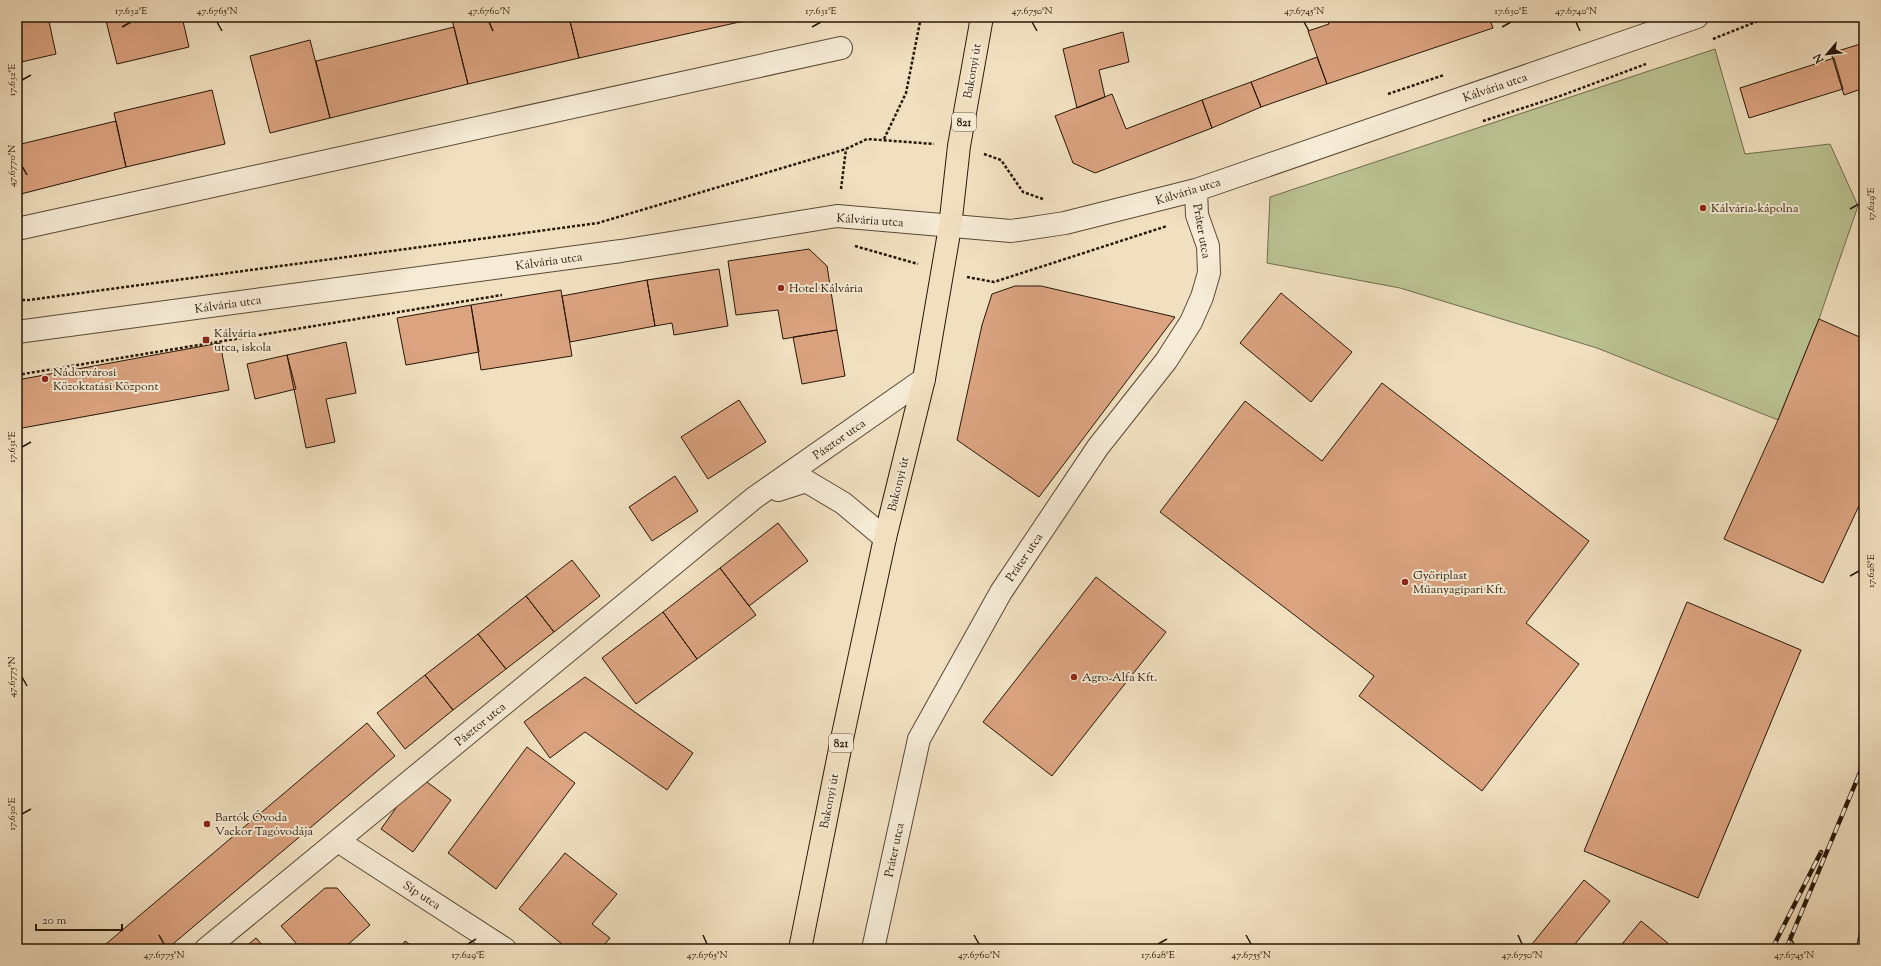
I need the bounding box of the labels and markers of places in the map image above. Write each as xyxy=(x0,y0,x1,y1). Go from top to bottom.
place label: Kálvária-kápolna xyxy=(1711,200,1799,218)
marker: Kálvária-kápolna xyxy=(1698,203,1708,213)
place label: Hotel Kálvária xyxy=(789,280,864,298)
marker: Hotel Kálvária xyxy=(776,283,786,293)
place label: Kálvária utca, iskola xyxy=(214,325,272,357)
marker: Kálvária utca, iskola xyxy=(201,335,211,345)
place label: Nádorvárosi Közoktatási Központ xyxy=(53,364,159,396)
marker: Nádorvárosi Közoktatási Központ xyxy=(40,374,50,384)
place label: Győriplast Műanyagipari Kft. xyxy=(1413,567,1506,599)
marker: Győriplast Műanyagipari Kft. xyxy=(1400,577,1410,587)
place label: Agro-Alfa Kft. xyxy=(1082,669,1157,687)
marker: Agro-Alfa Kft. xyxy=(1069,672,1079,682)
place label: Bartók Óvoda Vackor Tagóvodája xyxy=(215,809,313,841)
marker: Bartók Óvoda Vackor Tagóvodája xyxy=(202,819,212,829)

